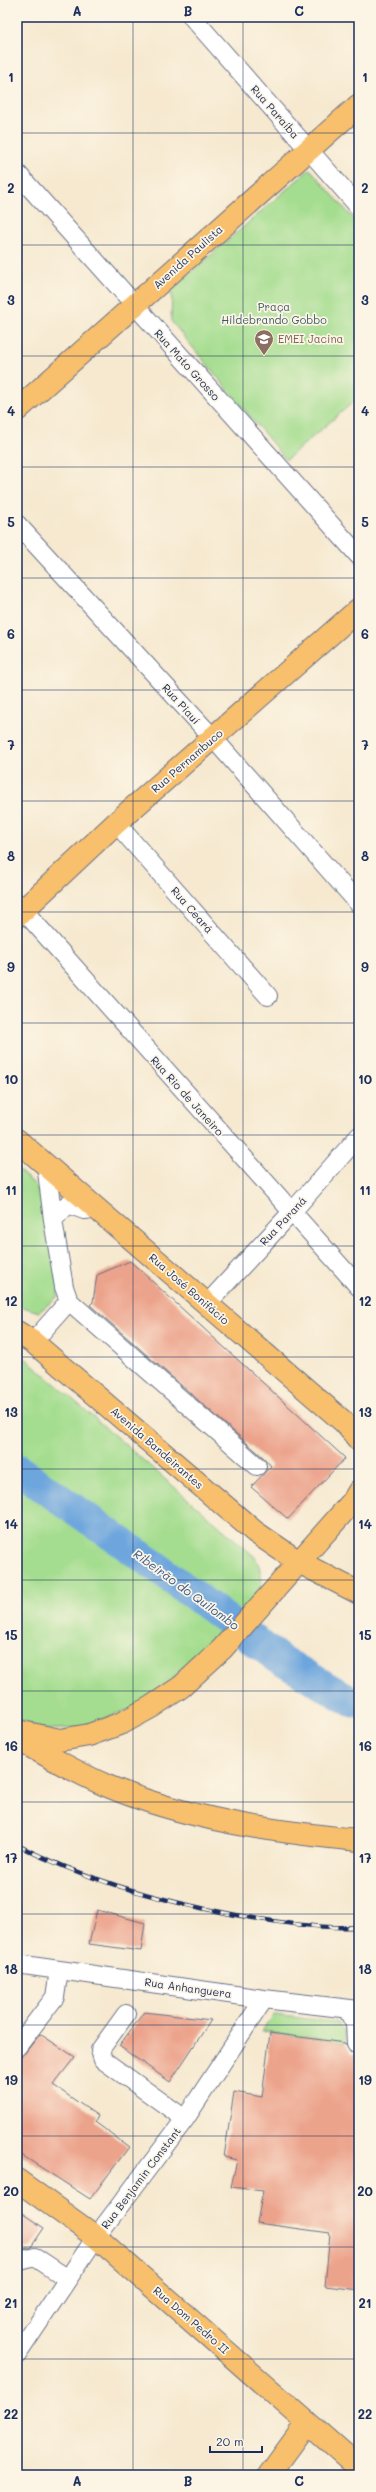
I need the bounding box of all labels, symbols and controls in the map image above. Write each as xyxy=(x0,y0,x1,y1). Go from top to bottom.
text: A xyxy=(72,2,82,19)
text: B xyxy=(184,2,193,19)
text: C xyxy=(294,2,304,19)
text: 1 xyxy=(8,68,14,85)
text: 1 xyxy=(362,68,368,85)
street label: Rua Paraíba xyxy=(248,82,303,142)
text: 2 xyxy=(7,179,15,196)
text: 2 xyxy=(361,179,369,196)
street label: Avenida Paulista xyxy=(150,221,226,292)
text: 3 xyxy=(7,291,15,308)
text: 3 xyxy=(361,291,369,308)
park label: Praça Hildebrando Gobbo xyxy=(221,299,327,327)
street label: Rua Mato Grosso xyxy=(151,326,224,404)
school or university icon: EMEI Jacina xyxy=(253,328,275,356)
place label: EMEI Jacina xyxy=(278,331,344,346)
text: 4 xyxy=(7,402,15,419)
text: 4 xyxy=(361,402,369,419)
text: 5 xyxy=(7,513,15,530)
text: 5 xyxy=(361,513,369,530)
text: 6 xyxy=(7,625,15,642)
text: 6 xyxy=(361,625,369,642)
street label: Rua Piauí xyxy=(159,680,204,727)
street label: Rua Pernambuco xyxy=(148,725,226,796)
text: 7 xyxy=(7,736,15,753)
text: 7 xyxy=(361,736,369,753)
text: 8 xyxy=(7,847,15,864)
text: 8 xyxy=(361,847,369,864)
street label: Rua Ceará xyxy=(168,883,217,936)
text: 9 xyxy=(7,958,15,975)
text: 9 xyxy=(361,958,369,975)
street label: Rua Rio de Janeiro xyxy=(148,1053,228,1139)
text: 10 xyxy=(4,1070,18,1087)
text: 10 xyxy=(358,1070,372,1087)
text: 11 xyxy=(5,1181,17,1198)
text: 11 xyxy=(359,1181,371,1198)
street label: Rua Paraná xyxy=(256,1193,309,1249)
street label: Rua José Bonifácio xyxy=(146,1250,233,1328)
text: 12 xyxy=(4,1292,18,1309)
text: 12 xyxy=(358,1292,372,1309)
text: 13 xyxy=(4,1403,18,1420)
street label: Avenida Bandeirantes xyxy=(108,1403,207,1492)
text: 13 xyxy=(358,1403,372,1420)
text: 14 xyxy=(4,1515,18,1532)
text: 14 xyxy=(358,1515,372,1532)
water label: Ribeirão do Quilombo xyxy=(130,1545,243,1633)
text: 15 xyxy=(4,1626,18,1643)
text: 15 xyxy=(358,1626,372,1643)
text: 16 xyxy=(4,1737,18,1754)
text: 16 xyxy=(358,1737,372,1754)
text: 17 xyxy=(4,1849,18,1866)
text: 17 xyxy=(358,1849,372,1866)
text: 18 xyxy=(4,1960,18,1977)
text: 18 xyxy=(358,1960,372,1977)
street label: Rua Anhanguera xyxy=(144,1974,233,2001)
text: 19 xyxy=(4,2071,18,2088)
text: 19 xyxy=(358,2071,372,2088)
street label: Rua Benjamin Constant xyxy=(97,2124,184,2232)
text: 20 xyxy=(3,2182,19,2199)
text: 20 xyxy=(357,2182,373,2199)
street label: Rua Dom Pedro II xyxy=(150,2283,232,2357)
text: 21 xyxy=(4,2294,18,2311)
text: 21 xyxy=(358,2294,372,2311)
text: 22 xyxy=(4,2405,18,2422)
text: 22 xyxy=(358,2405,372,2422)
scale bar xyxy=(210,2428,262,2454)
text: 20 m xyxy=(216,2433,244,2449)
text: A xyxy=(72,2472,82,2489)
text: B xyxy=(184,2472,193,2489)
text: C xyxy=(294,2472,304,2489)

